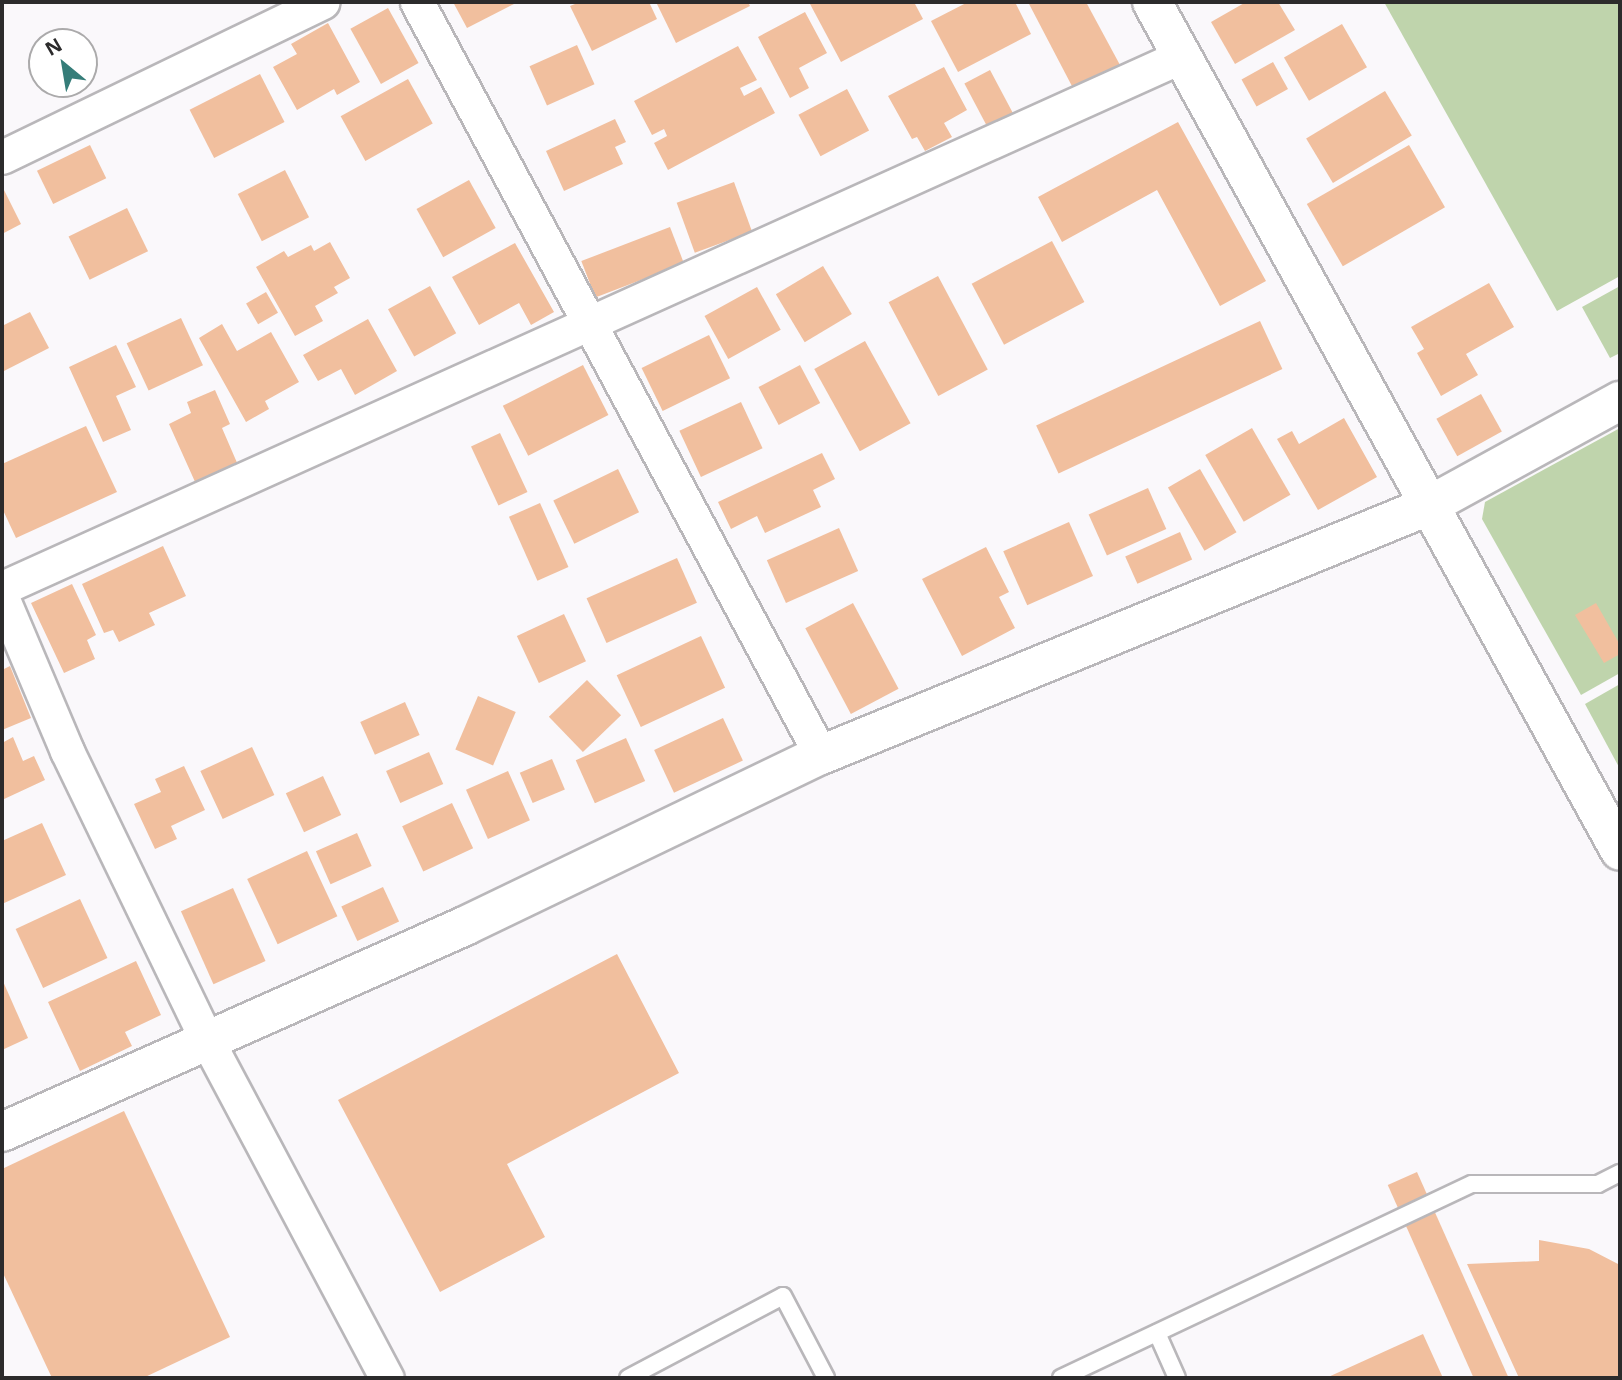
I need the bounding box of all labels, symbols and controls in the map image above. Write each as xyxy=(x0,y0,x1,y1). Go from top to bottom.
north arrow xyxy=(28,28,98,98)
text: N xyxy=(40,31,67,62)

